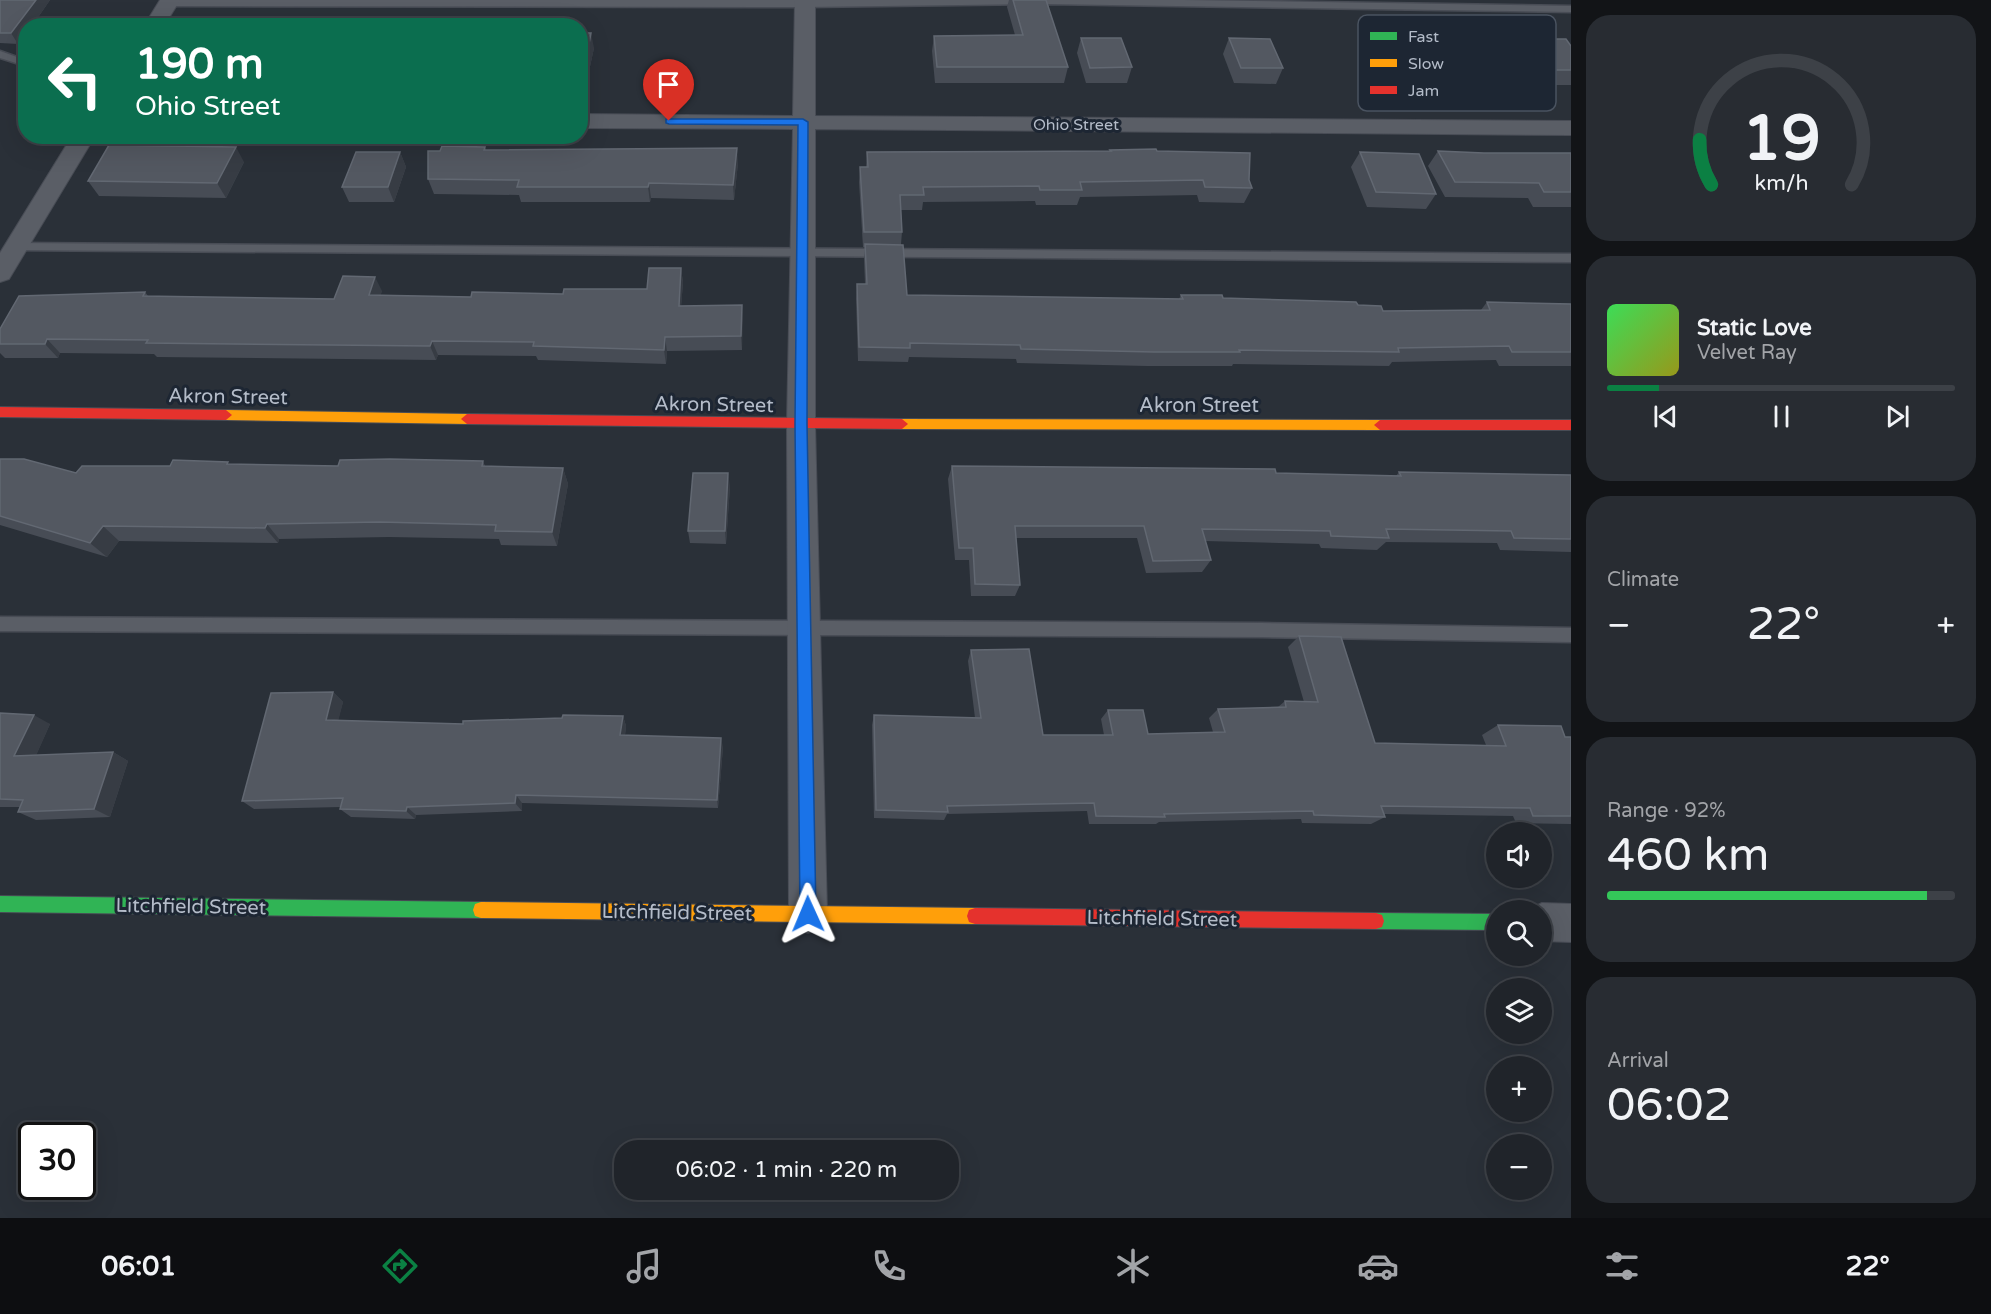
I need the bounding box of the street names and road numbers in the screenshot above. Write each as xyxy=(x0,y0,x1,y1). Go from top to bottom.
street label: Ohio Street xyxy=(1033,115,1119,135)
street label: Akron Street xyxy=(168,384,288,410)
street label: Akron Street xyxy=(654,392,774,418)
street label: Akron Street xyxy=(1139,394,1259,418)
street label: Litchfield Street xyxy=(115,894,267,920)
street label: Litchfield Street xyxy=(601,900,753,926)
street label: Litchfield Street xyxy=(1086,906,1238,932)

